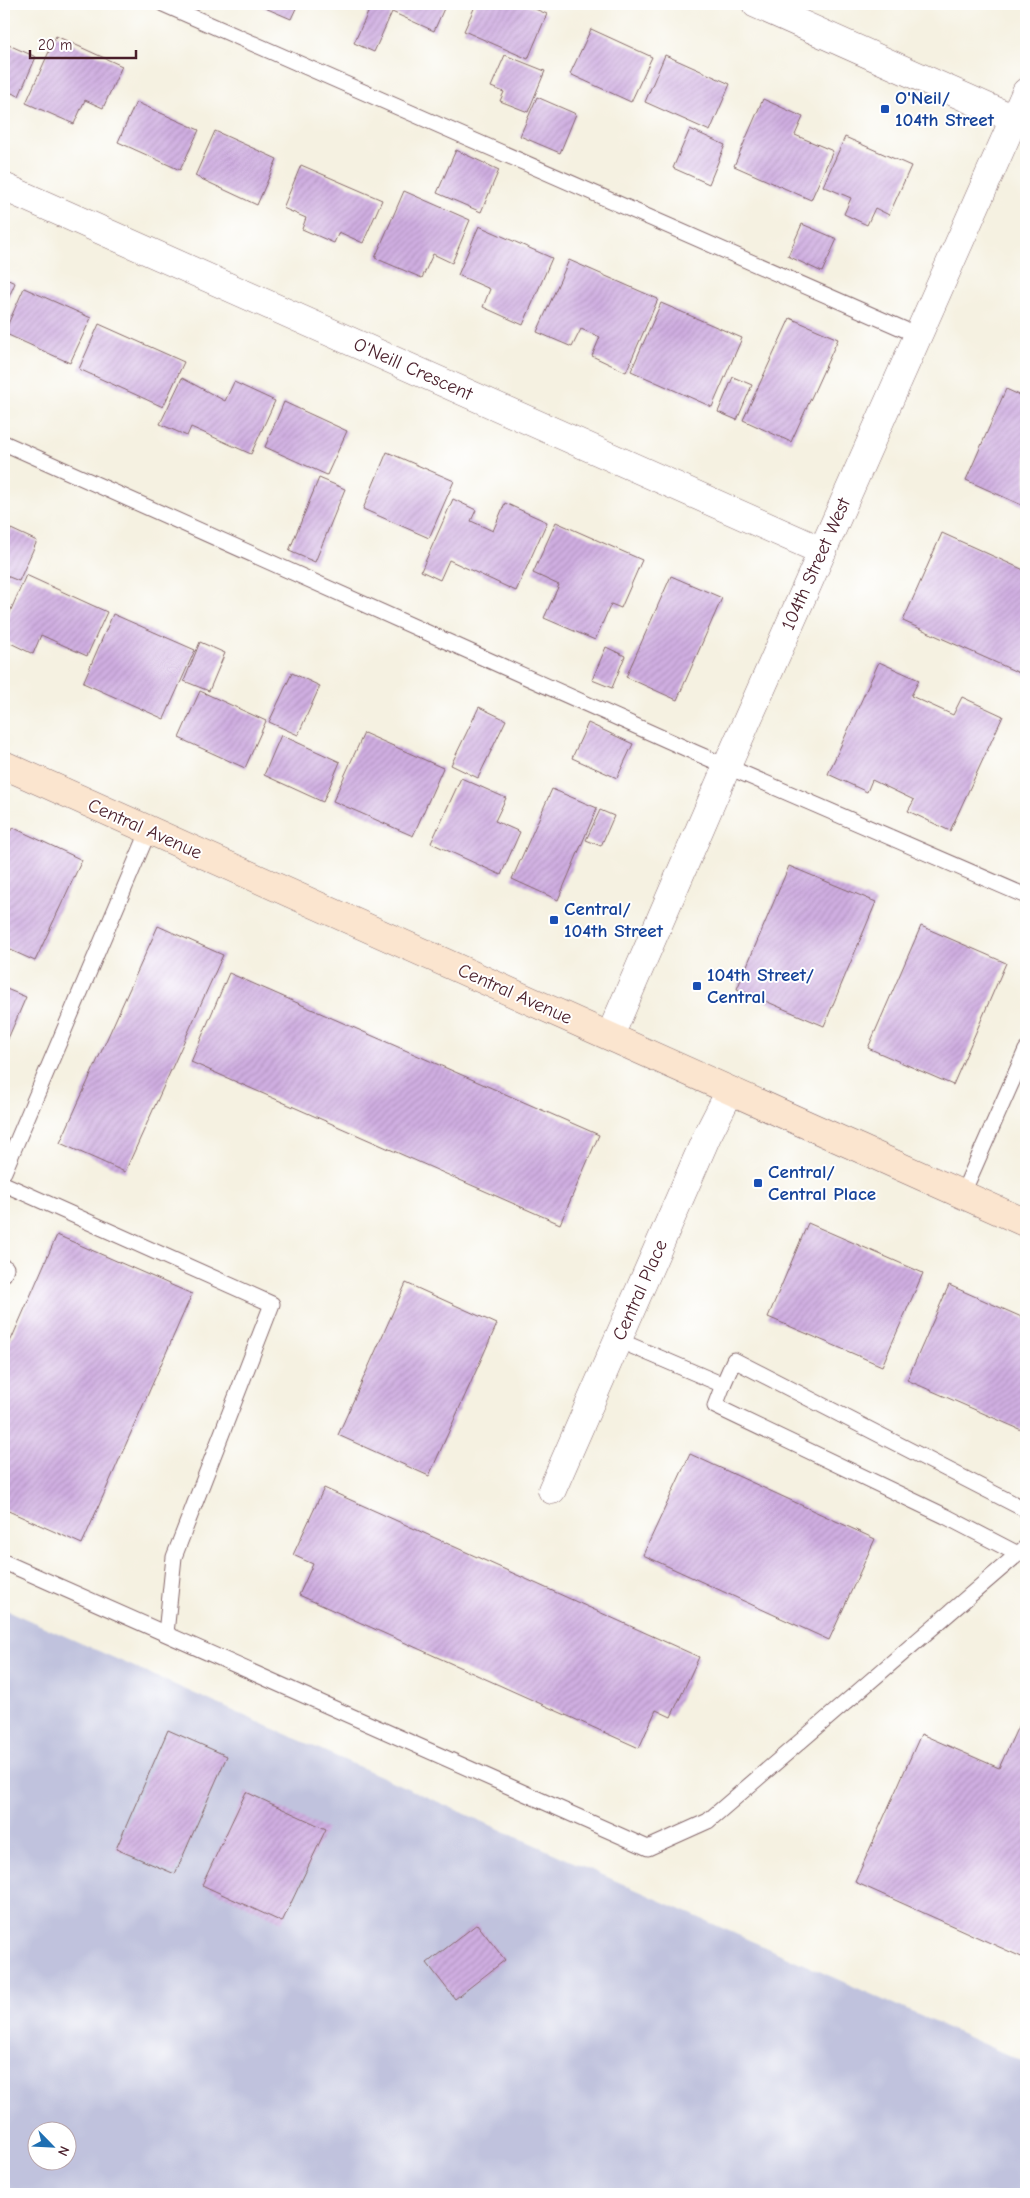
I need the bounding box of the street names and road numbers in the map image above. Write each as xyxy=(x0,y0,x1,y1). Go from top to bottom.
street label: O'Neill Crescent xyxy=(350,333,476,405)
street label: 104th Street West xyxy=(777,494,855,633)
street label: Central Avenue xyxy=(85,794,205,864)
street label: Central Avenue xyxy=(455,959,575,1029)
street label: Central Place xyxy=(608,1236,672,1344)

